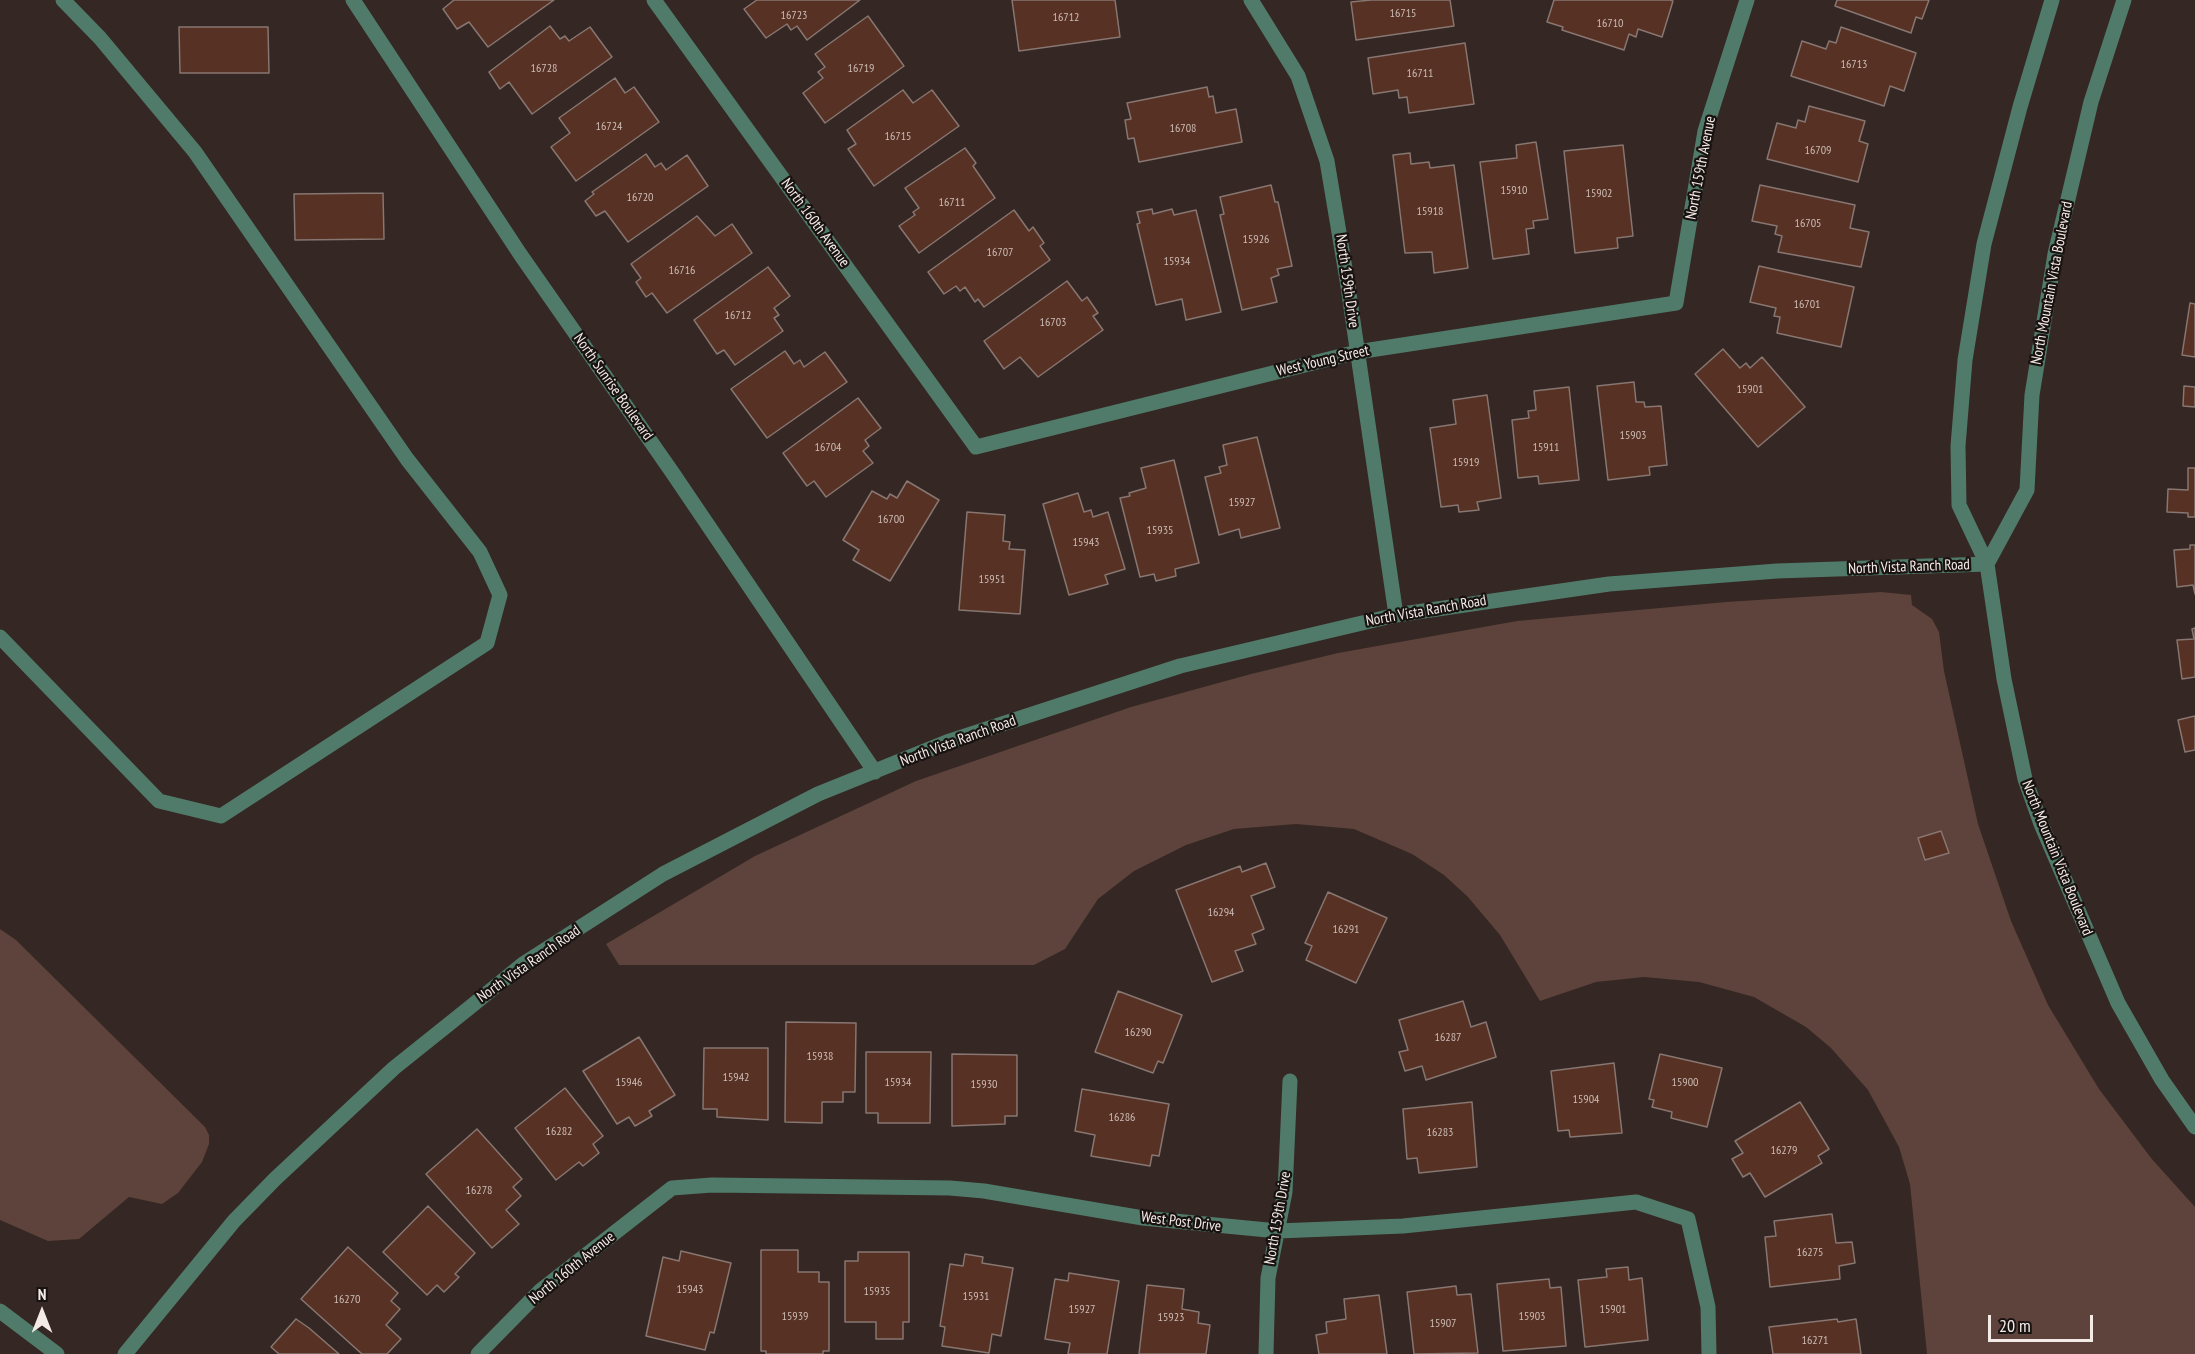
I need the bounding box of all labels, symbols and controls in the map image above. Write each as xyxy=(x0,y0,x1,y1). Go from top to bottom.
house number: 16715 xyxy=(1390,7,1416,21)
house number: 16723 xyxy=(781,9,807,23)
house number: 16712 xyxy=(1053,11,1079,25)
house number: 16710 xyxy=(1597,17,1623,31)
house number: 16713 xyxy=(1841,58,1867,72)
house number: 16728 xyxy=(531,62,557,76)
house number: 16719 xyxy=(848,62,874,76)
house number: 16711 xyxy=(1407,67,1433,81)
street label: North 159th Avenue xyxy=(1682,115,1720,221)
house number: 16724 xyxy=(596,120,622,134)
house number: 16708 xyxy=(1170,122,1196,136)
house number: 16715 xyxy=(885,130,911,144)
house number: 16709 xyxy=(1805,144,1831,158)
street label: North 160th Avenue xyxy=(777,175,853,271)
house number: 15910 xyxy=(1501,184,1527,198)
house number: 15902 xyxy=(1586,187,1612,201)
house number: 16720 xyxy=(627,191,653,205)
house number: 16711 xyxy=(939,196,965,210)
street label: North Mountain Vista Boulevard xyxy=(2027,200,2077,366)
house number: 15918 xyxy=(1417,205,1443,219)
house number: 16705 xyxy=(1795,217,1821,231)
house number: 15926 xyxy=(1243,233,1269,247)
street label: North 159th Drive xyxy=(1332,233,1362,329)
house number: 16707 xyxy=(987,246,1013,260)
house number: 15934 xyxy=(1164,255,1190,269)
house number: 16716 xyxy=(669,264,695,278)
house number: 16701 xyxy=(1794,298,1820,312)
house number: 16712 xyxy=(725,309,751,323)
house number: 16703 xyxy=(1040,316,1066,330)
street label: North Sunrise Boulevard xyxy=(569,330,657,444)
street label: West Young Street xyxy=(1275,342,1371,380)
house number: 15901 xyxy=(1737,383,1763,397)
house number: 15903 xyxy=(1620,429,1646,443)
house number: 16704 xyxy=(815,441,841,455)
house number: 15911 xyxy=(1533,441,1559,455)
house number: 15919 xyxy=(1453,456,1479,470)
house number: 15927 xyxy=(1229,496,1255,510)
house number: 16700 xyxy=(878,513,904,527)
house number: 15935 xyxy=(1147,524,1173,538)
house number: 15943 xyxy=(1073,536,1099,550)
street label: North Vista Ranch Road xyxy=(1848,556,1970,578)
house number: 15951 xyxy=(979,573,1005,587)
street label: North Vista Ranch Road xyxy=(1364,592,1488,630)
street label: North Vista Ranch Road xyxy=(898,712,1018,770)
street label: North Mountain Vista Boulevard xyxy=(2018,778,2096,938)
house number: 16294 xyxy=(1208,906,1234,920)
street label: North Vista Ranch Road xyxy=(474,922,584,1006)
house number: 16291 xyxy=(1333,923,1359,937)
house number: 16290 xyxy=(1125,1026,1151,1040)
house number: 16287 xyxy=(1435,1031,1461,1045)
house number: 15938 xyxy=(807,1050,833,1064)
house number: 15942 xyxy=(723,1071,749,1085)
house number: 15946 xyxy=(616,1076,642,1090)
house number: 15934 xyxy=(885,1076,911,1090)
house number: 15900 xyxy=(1672,1076,1698,1090)
house number: 15930 xyxy=(971,1078,997,1092)
house number: 15904 xyxy=(1573,1093,1599,1107)
house number: 16286 xyxy=(1109,1111,1135,1125)
house number: 16282 xyxy=(546,1125,572,1139)
house number: 16283 xyxy=(1427,1126,1453,1140)
house number: 16279 xyxy=(1771,1144,1797,1158)
street label: North 159th Drive xyxy=(1261,1170,1295,1266)
house number: 16278 xyxy=(466,1184,492,1198)
street label: West Post Drive xyxy=(1140,1208,1222,1236)
street label: North 160th Avenue xyxy=(526,1228,618,1308)
house number: 16275 xyxy=(1797,1246,1823,1260)
north arrow xyxy=(12,1282,72,1342)
house number: 15943 xyxy=(677,1283,703,1297)
text: N xyxy=(38,1284,46,1304)
house number: 15935 xyxy=(864,1285,890,1299)
house number: 15931 xyxy=(963,1290,989,1304)
house number: 16270 xyxy=(334,1293,360,1307)
house number: 15927 xyxy=(1069,1303,1095,1317)
house number: 15901 xyxy=(1600,1303,1626,1317)
scale bar xyxy=(1991,1303,2096,1341)
house number: 15939 xyxy=(782,1310,808,1324)
house number: 15903 xyxy=(1519,1310,1545,1324)
house number: 15923 xyxy=(1158,1311,1184,1325)
text: 20 m xyxy=(1999,1314,2031,1337)
house number: 15907 xyxy=(1430,1317,1456,1331)
house number: 16271 xyxy=(1802,1334,1828,1348)

